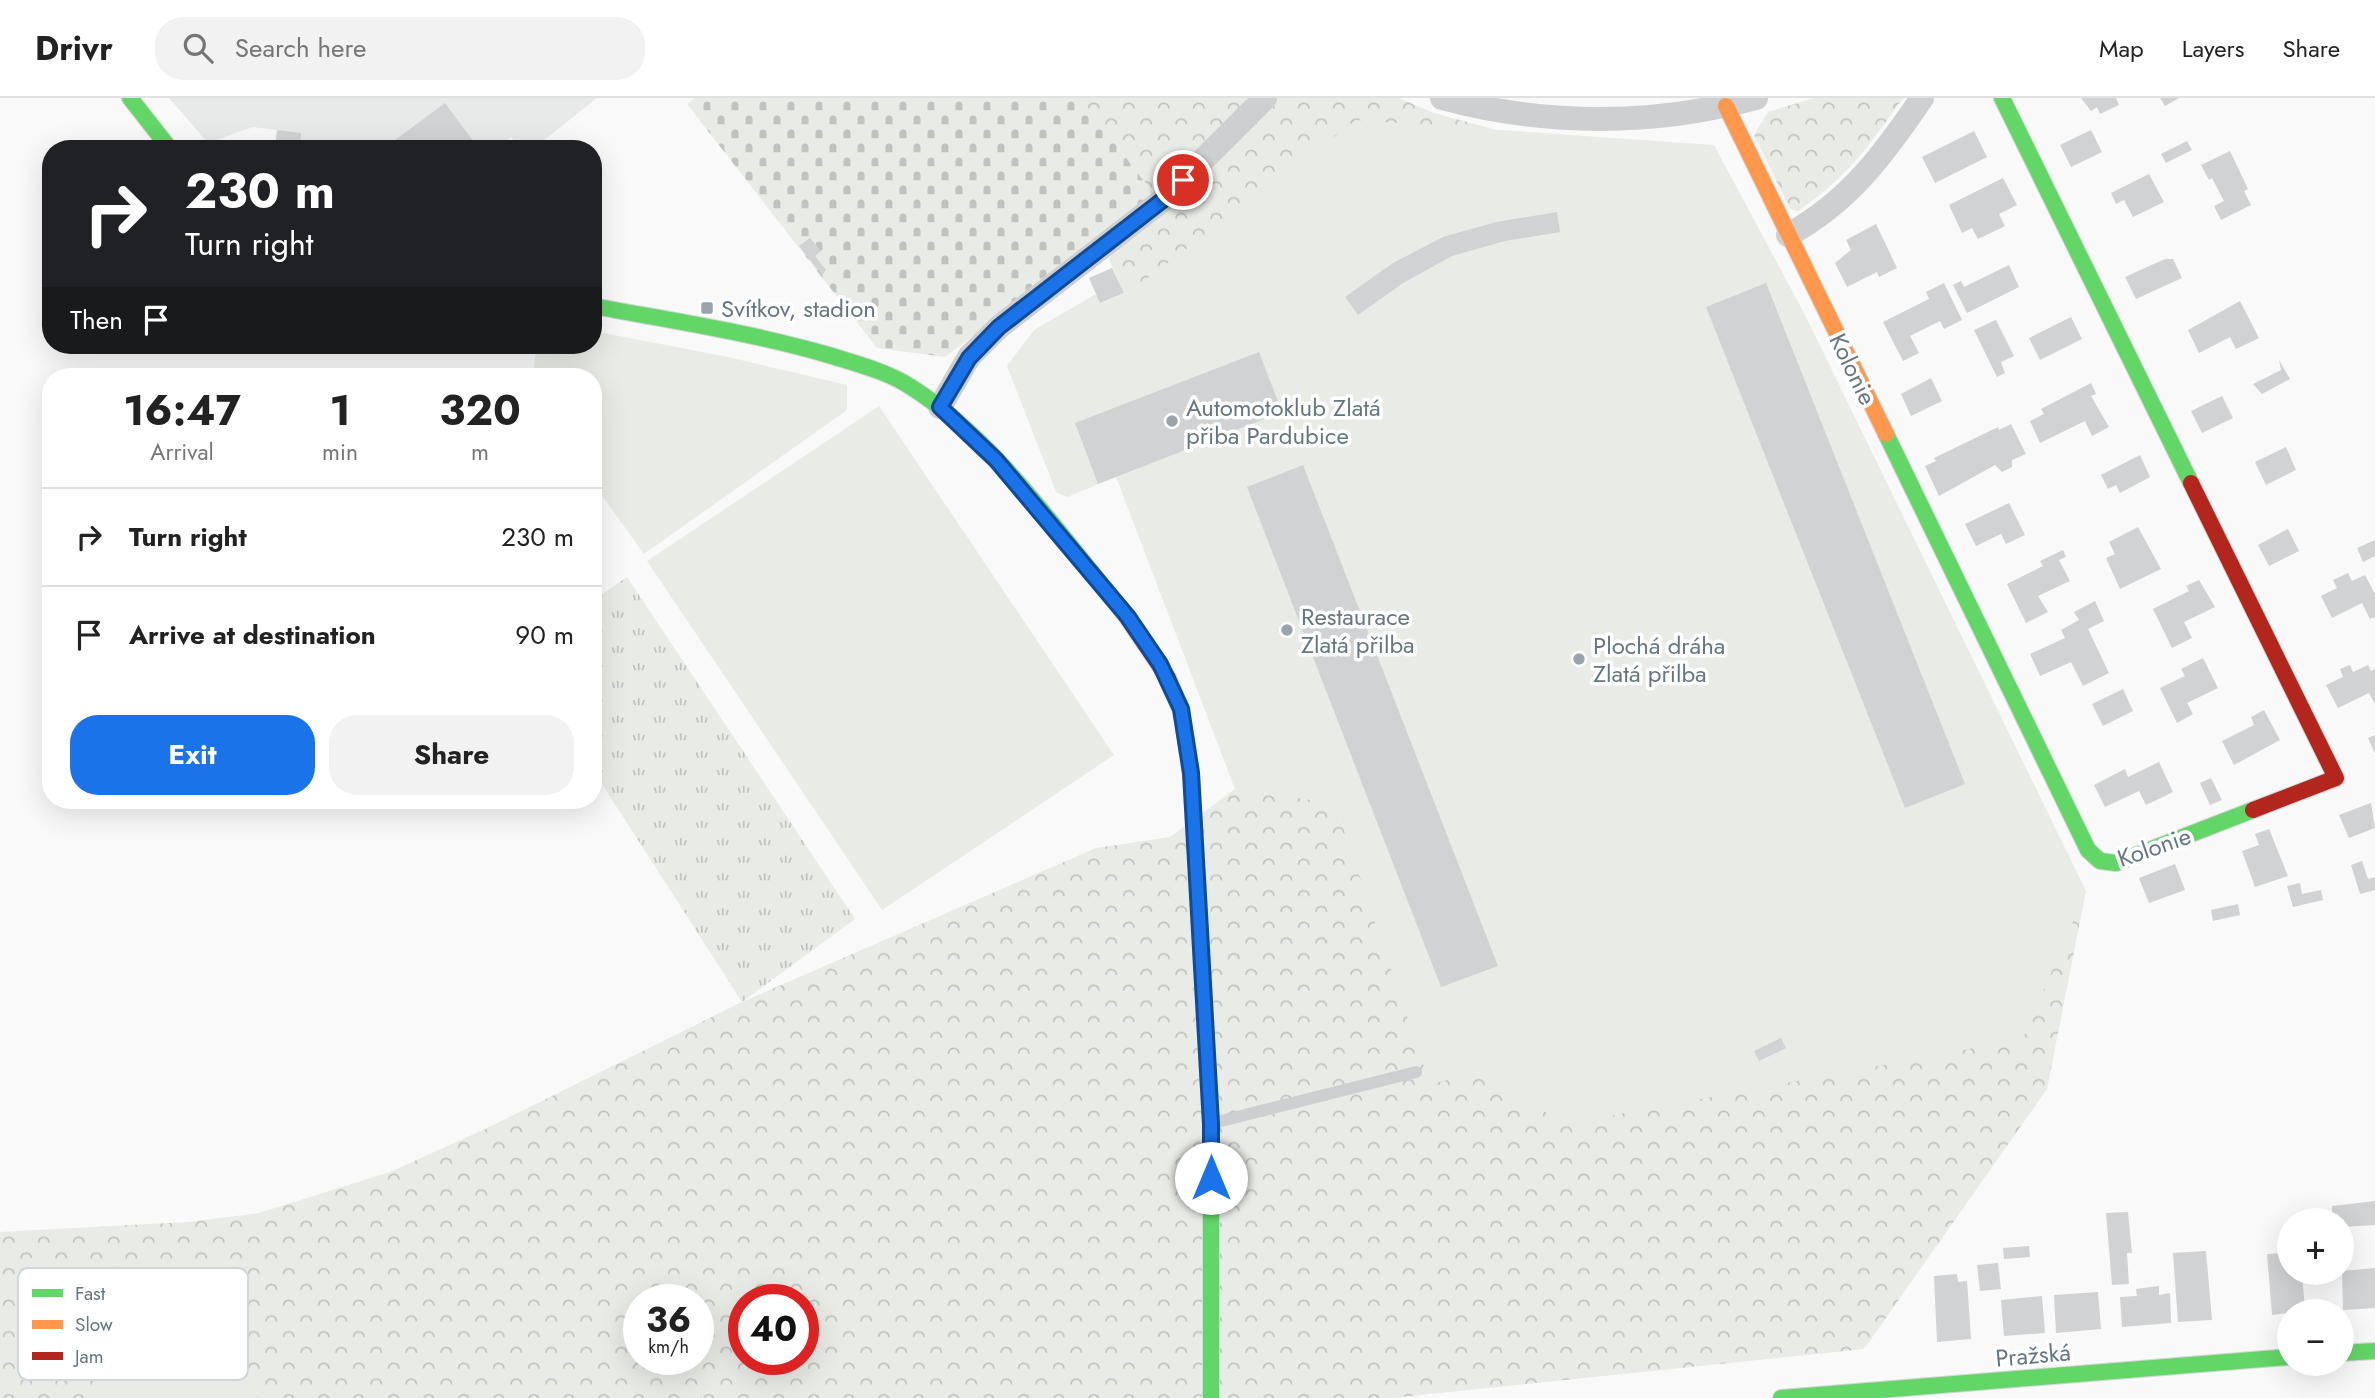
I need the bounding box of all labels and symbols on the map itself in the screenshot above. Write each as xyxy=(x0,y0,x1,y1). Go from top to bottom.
pin xyxy=(1153,150,1213,210)
place label: Svítkov, stadion xyxy=(721,291,876,326)
marker: Svítkov, stadion xyxy=(699,300,715,316)
street label: Kolonie xyxy=(1821,327,1885,411)
place label: Automotoklub Zlatá přiba Pardubice xyxy=(1186,390,1381,453)
marker: Automotoklub Zlatá přiba Pardubice xyxy=(1164,413,1180,429)
place label: Restaurace Zlatá přilba xyxy=(1301,599,1415,662)
marker: Restaurace Zlatá přilba xyxy=(1279,622,1295,638)
place label: Plochá dráha Zlatá přilba xyxy=(1593,628,1725,691)
marker: Plochá dráha Zlatá přilba xyxy=(1571,651,1587,667)
street label: Kolonie xyxy=(2112,818,2196,876)
position arrow xyxy=(1174,1141,1248,1215)
legend xyxy=(18,1268,248,1380)
text: Fast xyxy=(75,1280,106,1307)
speed limit sign: 40 xyxy=(728,1284,819,1375)
text: Slow xyxy=(75,1311,113,1338)
street label: Pražská xyxy=(1994,1334,2072,1376)
text: Jam xyxy=(72,1343,104,1370)

